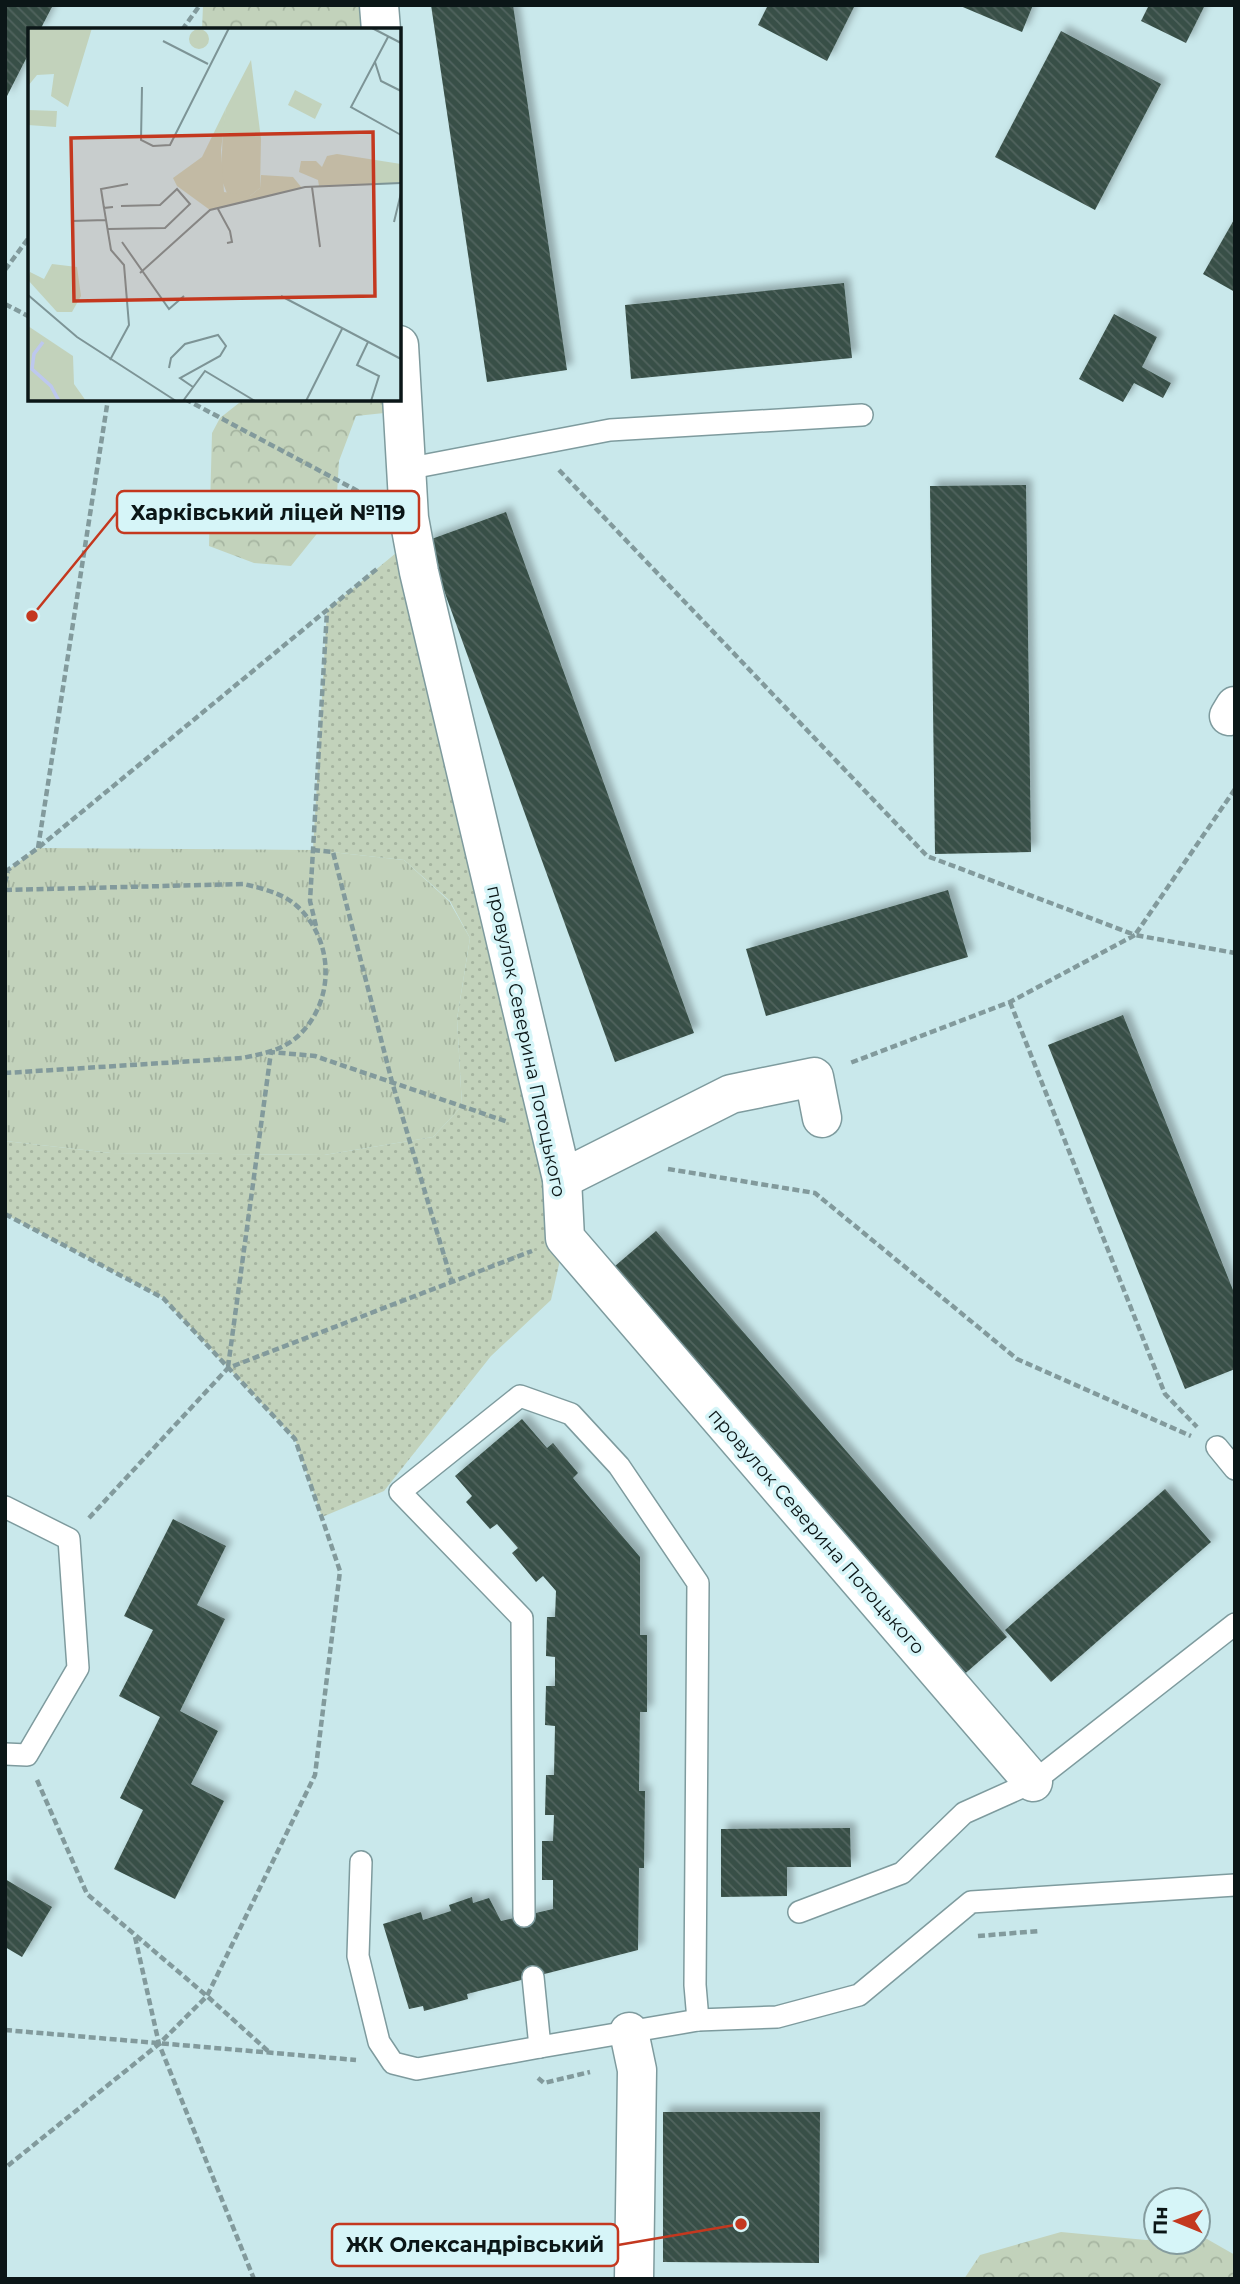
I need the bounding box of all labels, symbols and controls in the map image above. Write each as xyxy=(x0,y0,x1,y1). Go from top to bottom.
inset map xyxy=(28,28,401,401)
callout: Харківський ліцей №119 xyxy=(117,491,419,533)
text: Харківський ліцей №119 xyxy=(131,500,405,525)
street label: провулок Северина Потоцького xyxy=(482,883,571,1199)
street label: провулок Северина Потоцького xyxy=(704,1404,930,1659)
north arrow xyxy=(1142,2186,1212,2256)
text: Пн xyxy=(1149,2206,1172,2235)
callout: ЖК Олександрівський xyxy=(332,2224,618,2266)
text: ЖК Олександрівський xyxy=(346,2232,604,2257)

